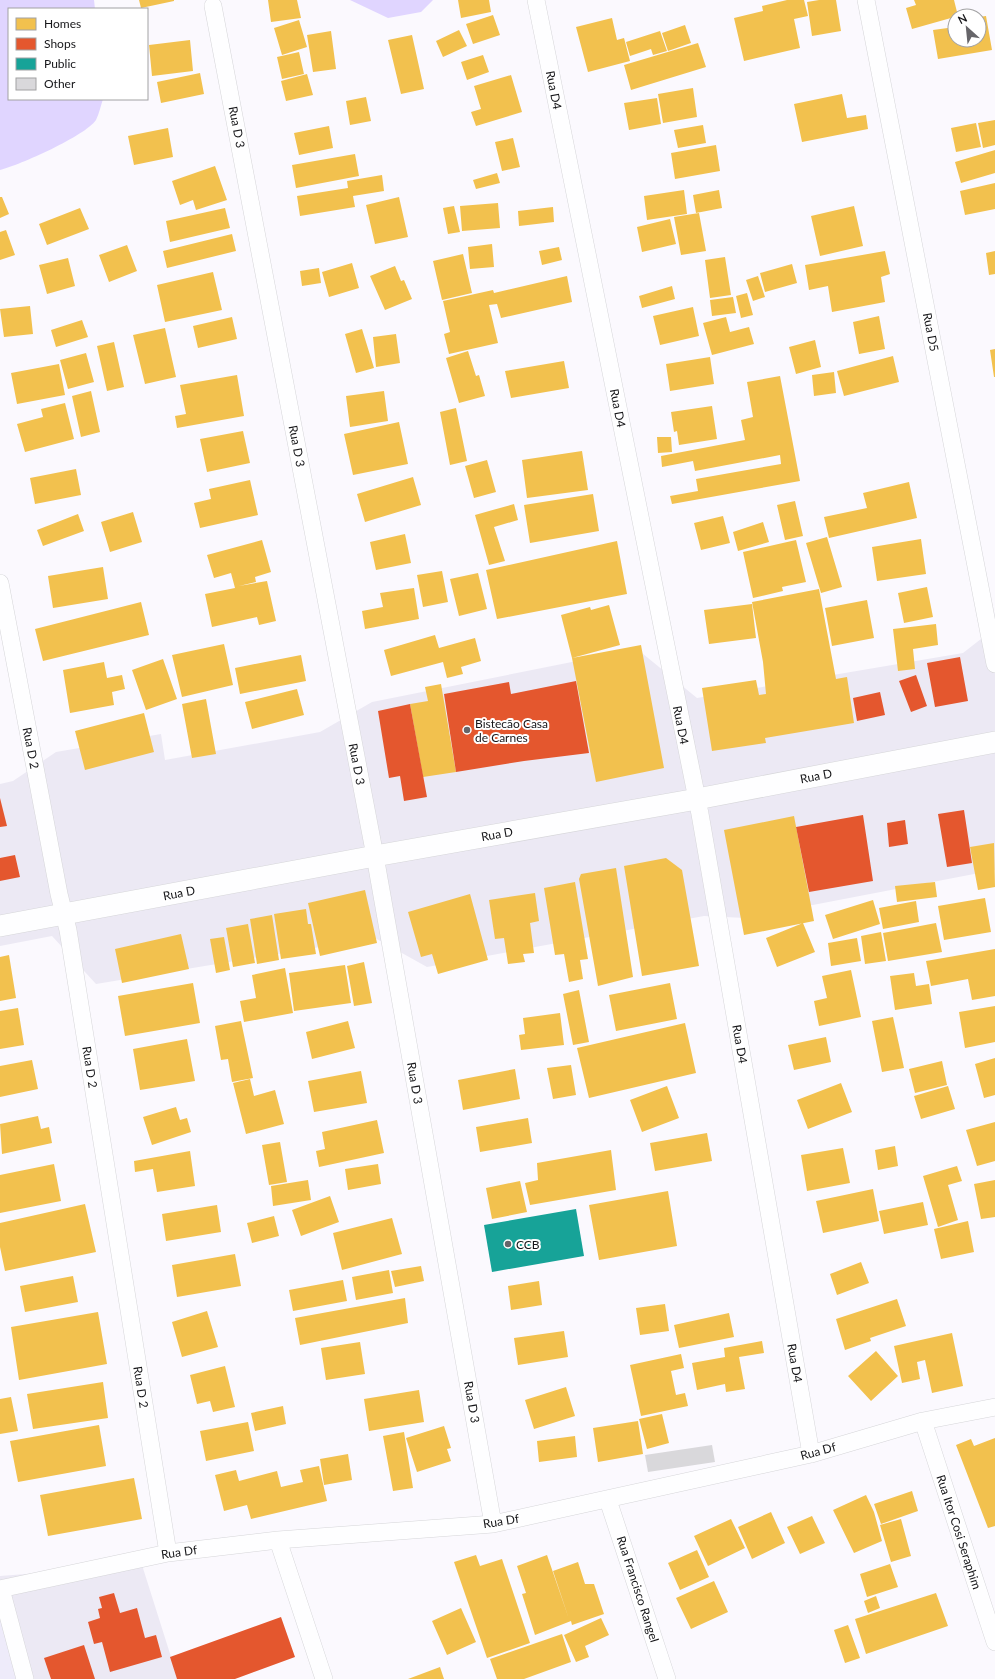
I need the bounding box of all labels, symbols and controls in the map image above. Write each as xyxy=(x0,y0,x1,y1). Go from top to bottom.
legend xyxy=(8,8,148,100)
north arrow xyxy=(947,8,987,48)
text: N xyxy=(956,11,969,26)
text: Homes xyxy=(44,16,81,31)
text: Shops xyxy=(44,36,76,51)
text: Public xyxy=(44,56,76,71)
street label: Rua D4 xyxy=(543,69,565,111)
text: Other xyxy=(44,76,76,91)
street label: Rua D 3 xyxy=(226,105,248,149)
street label: Rua D5 xyxy=(920,311,942,353)
street label: Rua D4 xyxy=(607,387,629,429)
street label: Rua D 3 xyxy=(286,424,308,468)
street label: Rua D4 xyxy=(670,704,692,746)
place label: Bistecão Casa de Carnes xyxy=(475,716,548,745)
marker: Bistecão Casa de Carnes xyxy=(462,725,472,735)
street label: Rua D 2 xyxy=(20,726,42,770)
street label: Rua D 3 xyxy=(346,742,368,786)
street label: Rua D xyxy=(799,766,833,786)
street label: Rua D xyxy=(480,824,514,844)
street label: Rua D xyxy=(162,883,196,903)
street label: Rua D4 xyxy=(729,1023,751,1065)
street label: Rua D 2 xyxy=(79,1045,101,1089)
street label: Rua D 3 xyxy=(404,1061,426,1105)
place label: CCB xyxy=(516,1237,540,1252)
marker: CCB xyxy=(503,1239,513,1249)
street label: Rua D4 xyxy=(784,1342,806,1384)
street label: Rua D 2 xyxy=(130,1365,152,1409)
street label: Rua D 3 xyxy=(461,1380,483,1424)
street label: Rua Df xyxy=(799,1439,838,1463)
street label: Rua Itor Cosi Seraphim xyxy=(933,1473,985,1591)
street label: Rua Df xyxy=(482,1511,521,1531)
street label: Rua Francisco Rangel xyxy=(614,1534,662,1644)
street label: Rua Df xyxy=(160,1542,199,1562)

